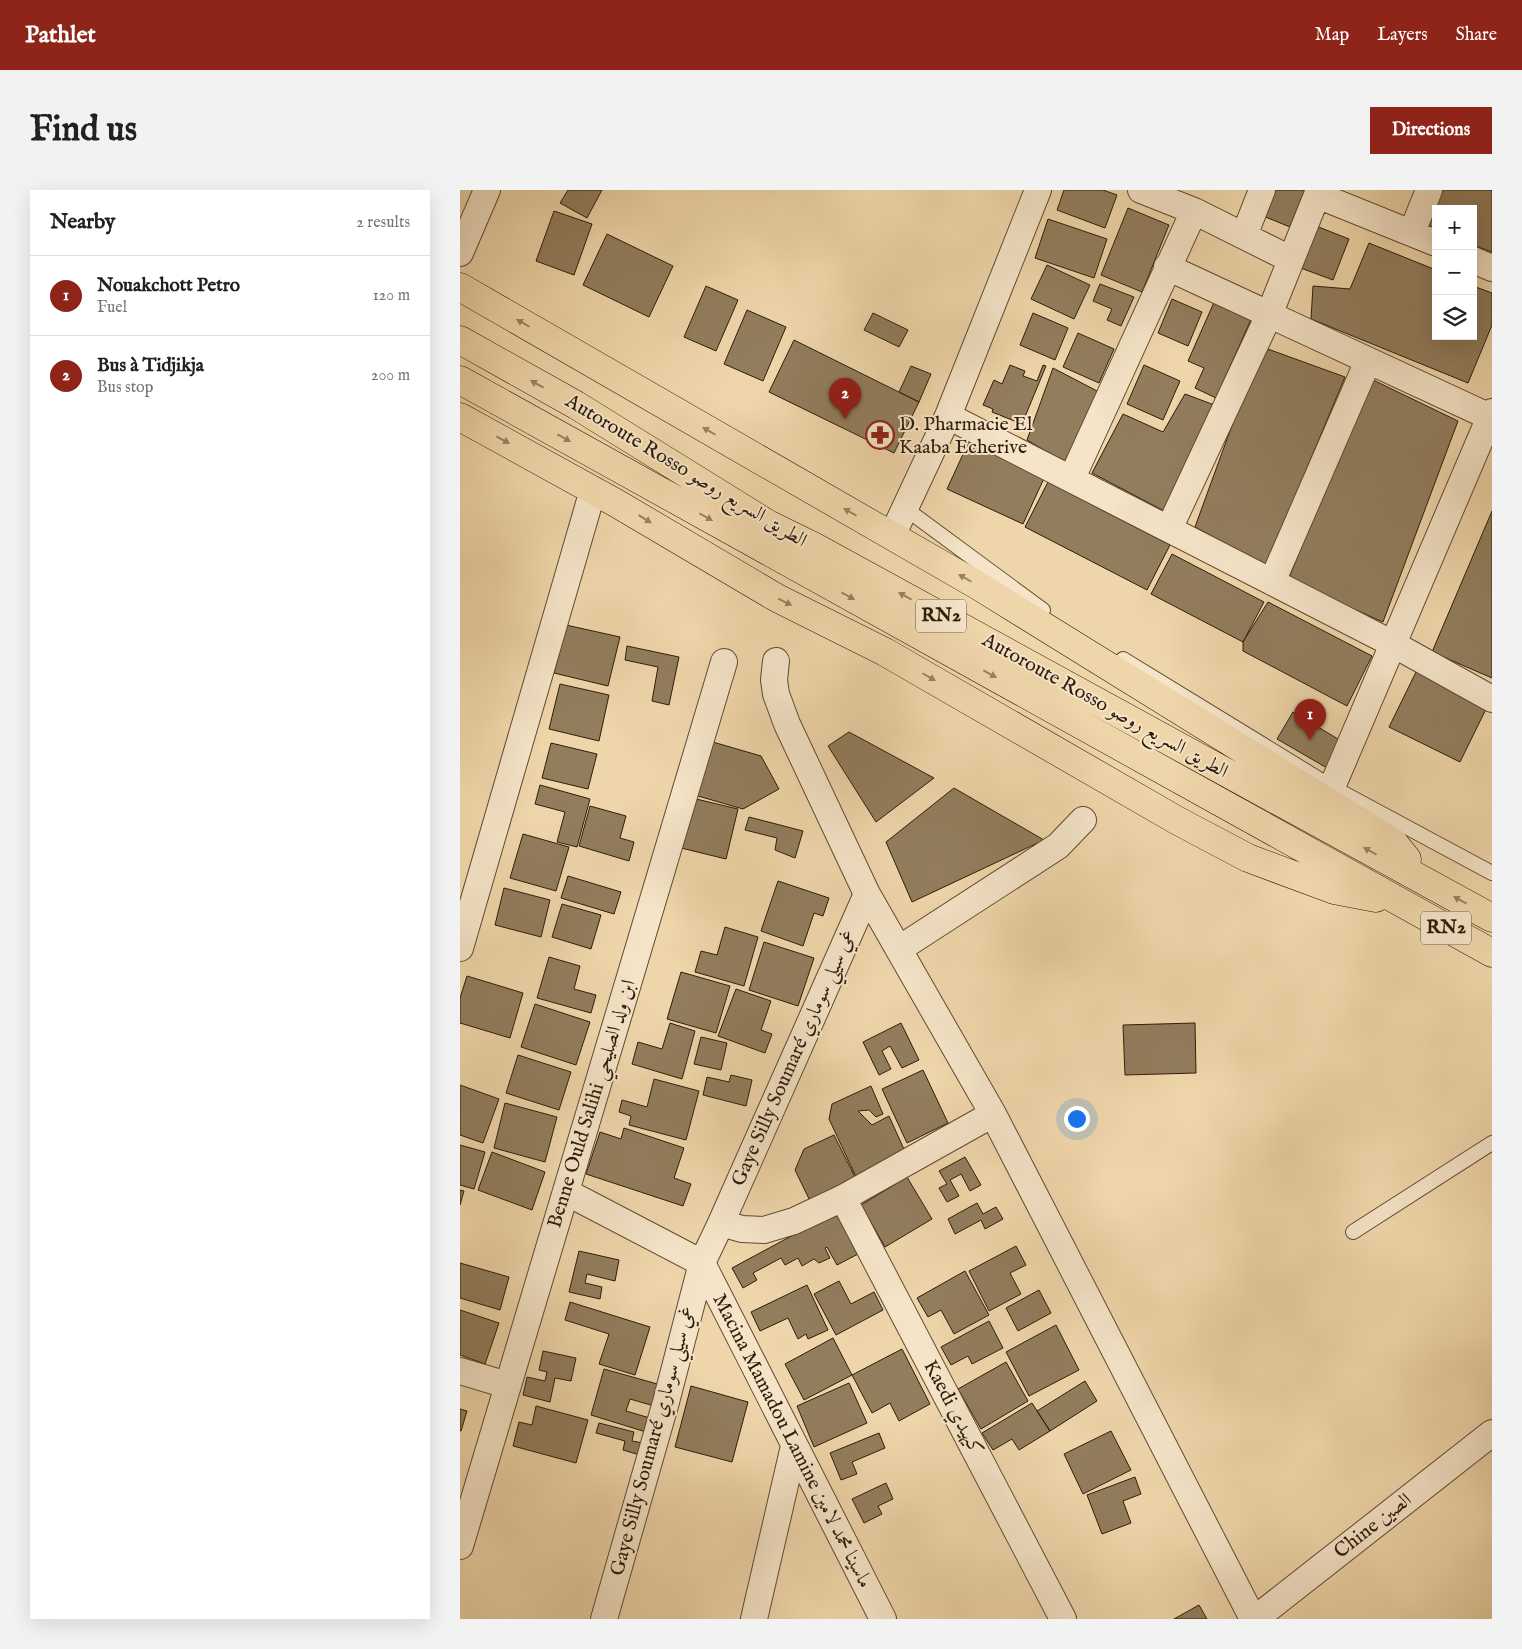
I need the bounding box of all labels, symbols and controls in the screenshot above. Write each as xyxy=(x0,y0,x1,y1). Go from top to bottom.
text: Pathlet xyxy=(25,20,96,51)
text: Map xyxy=(1315,24,1349,47)
text: Layers xyxy=(1377,24,1428,47)
text: Share xyxy=(1456,24,1497,47)
button: Directions xyxy=(1370,107,1492,154)
text: Find us xyxy=(30,108,137,153)
map controls xyxy=(1432,205,1477,340)
button: + xyxy=(1432,205,1477,250)
text: Nearby xyxy=(50,209,115,236)
text: 2 results xyxy=(356,213,410,233)
button: − xyxy=(1432,250,1477,295)
text: Nouakchott Petro xyxy=(97,274,240,298)
text: 1 xyxy=(63,286,69,306)
text: 120 m xyxy=(373,286,410,306)
button: layers xyxy=(1432,295,1477,340)
text: Fuel xyxy=(97,298,127,318)
one-way arrow xyxy=(516,319,530,328)
text: Bus à Tidjikja xyxy=(97,354,204,378)
text: 2 xyxy=(62,366,70,386)
text: 200 m xyxy=(371,366,410,386)
text: Bus stop xyxy=(97,378,153,398)
pin: 2 xyxy=(829,378,861,419)
one-way arrow xyxy=(530,380,545,388)
street label: Autoroute Rosso الطريق السريع روصو xyxy=(558,388,811,557)
place label: D. Pharmacie El Kaaba Echerive xyxy=(899,412,1033,460)
pharmacy icon: D. Pharmacie El Kaaba Echerive xyxy=(865,420,895,450)
one-way arrow xyxy=(703,426,716,435)
one-way arrow xyxy=(557,433,570,442)
one-way arrow xyxy=(496,436,510,444)
one-way arrow xyxy=(843,507,857,516)
one-way arrow xyxy=(699,512,712,521)
one-way arrow xyxy=(638,515,651,524)
one-way arrow xyxy=(958,574,973,582)
one-way arrow xyxy=(841,591,854,600)
one-way arrow xyxy=(898,592,912,601)
one-way arrow xyxy=(778,598,792,606)
road number: RN2 xyxy=(916,600,966,632)
street label: Autoroute Rosso الطريق السريع روصو xyxy=(975,627,1232,788)
one-way arrow xyxy=(983,670,996,679)
one-way arrow xyxy=(921,673,936,681)
pin: 1 xyxy=(1294,699,1326,740)
one-way arrow xyxy=(1363,847,1377,855)
one-way arrow xyxy=(1453,896,1467,904)
road number: RN2 xyxy=(1421,911,1471,944)
street label: Gaye Silly Soumaré غي سيلي سوماري xyxy=(726,926,867,1192)
street label: Benne Ould Salihi ابن ولد الصليحي xyxy=(542,977,646,1233)
your location xyxy=(1064,1106,1090,1132)
street label: Macina Mamadou Lamine ماسينا محمد لامين xyxy=(707,1290,877,1592)
street label: Gaye Silly Soumaré غي سيلي سوماري xyxy=(605,1304,707,1580)
street label: Kaedi كيهيدي xyxy=(916,1356,989,1461)
street label: Chine الصين xyxy=(1329,1488,1417,1564)

